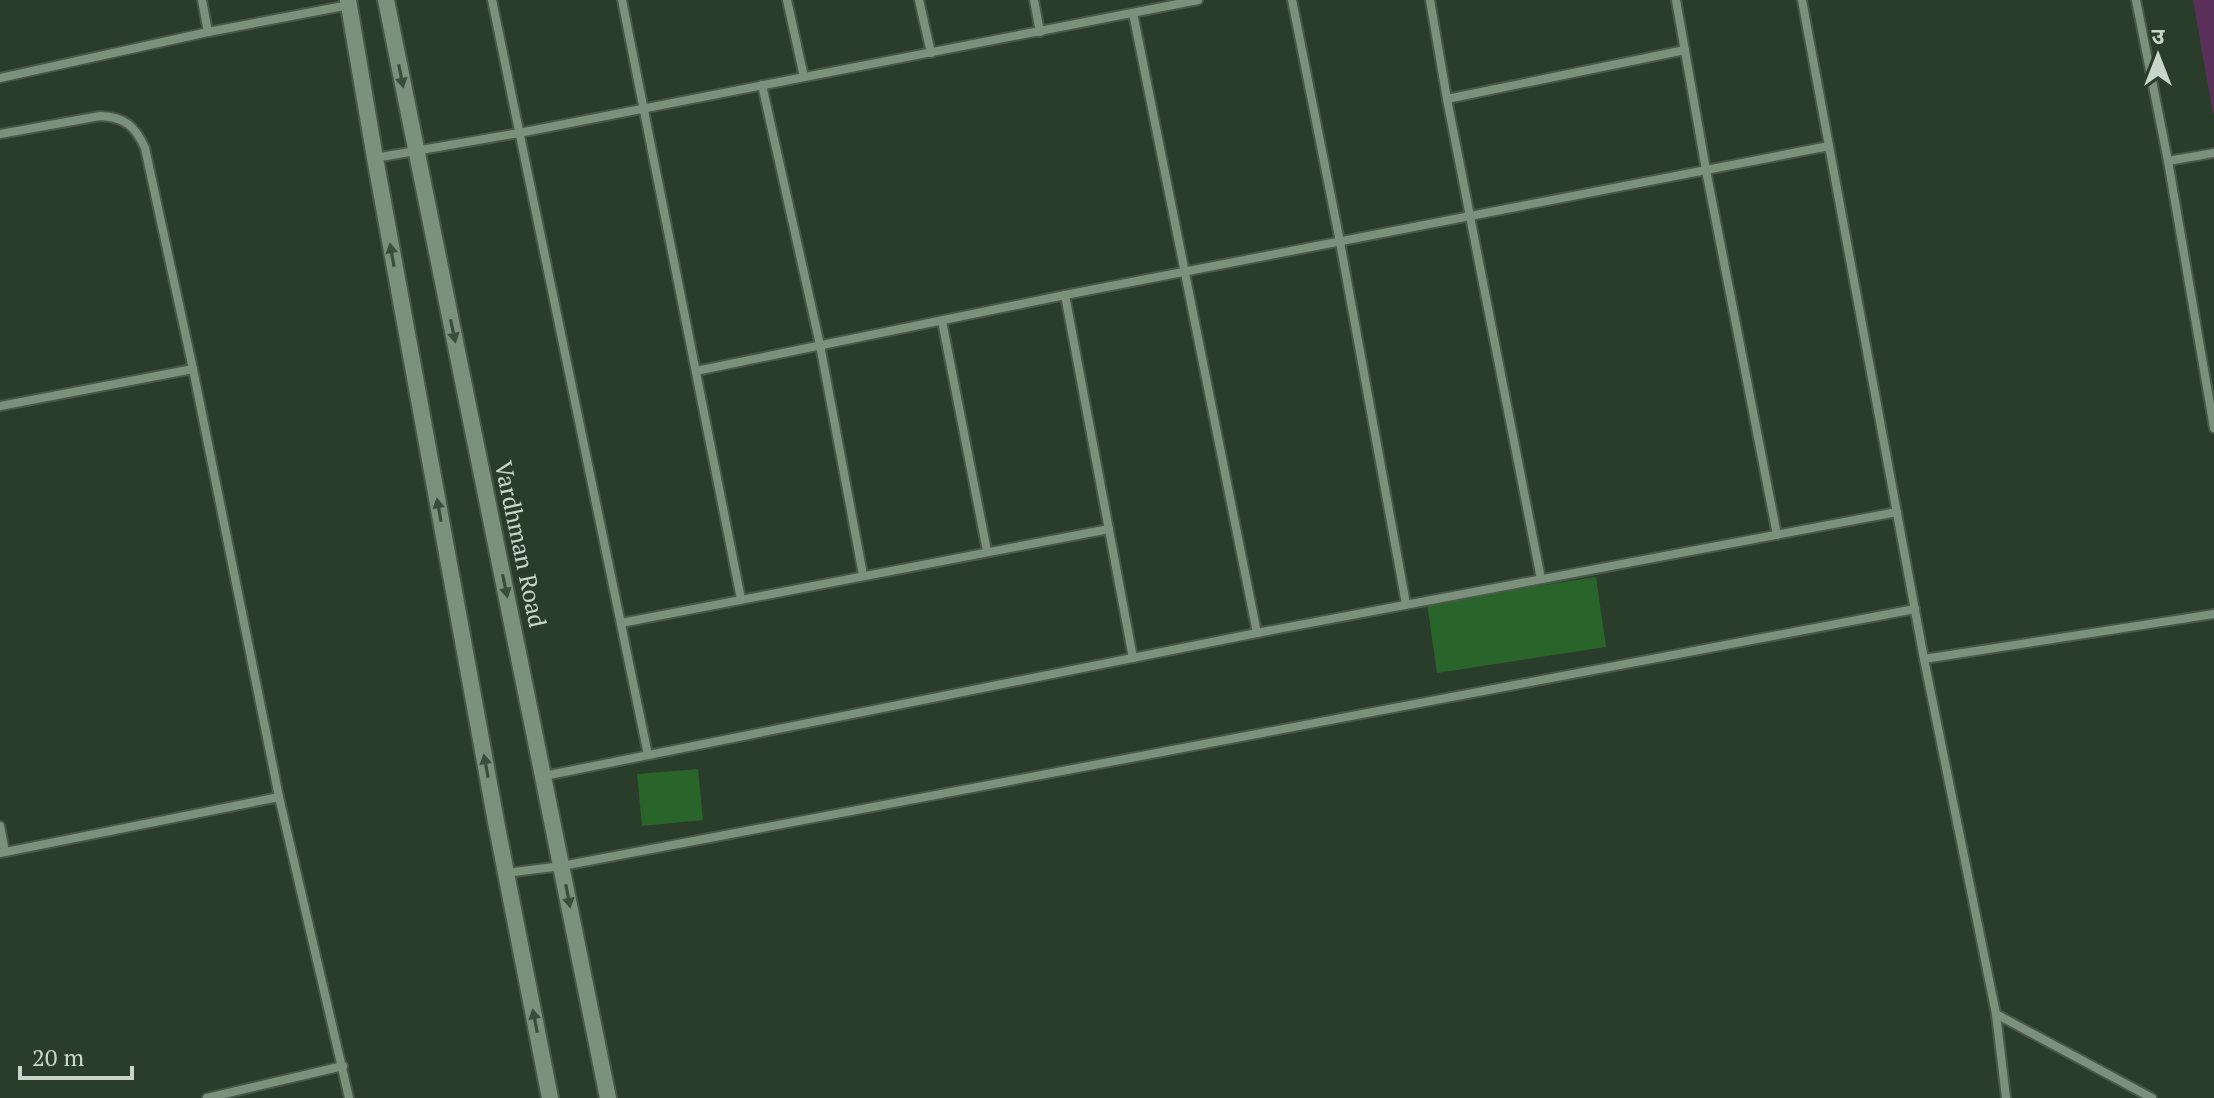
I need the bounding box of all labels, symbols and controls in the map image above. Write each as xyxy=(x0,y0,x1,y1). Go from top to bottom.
north arrow xyxy=(2118,16,2198,96)
text: उ xyxy=(2152,21,2166,50)
one-way arrow xyxy=(395,64,408,89)
one-way arrow xyxy=(386,242,398,267)
one-way arrow xyxy=(447,319,460,344)
street label: Vardhman Road xyxy=(488,458,554,630)
one-way arrow xyxy=(433,498,445,523)
one-way arrow xyxy=(500,574,512,599)
one-way arrow xyxy=(479,753,491,778)
one-way arrow xyxy=(562,883,575,908)
one-way arrow xyxy=(529,1009,541,1034)
scale bar xyxy=(20,1030,132,1080)
text: 20 m xyxy=(32,1041,84,1073)

